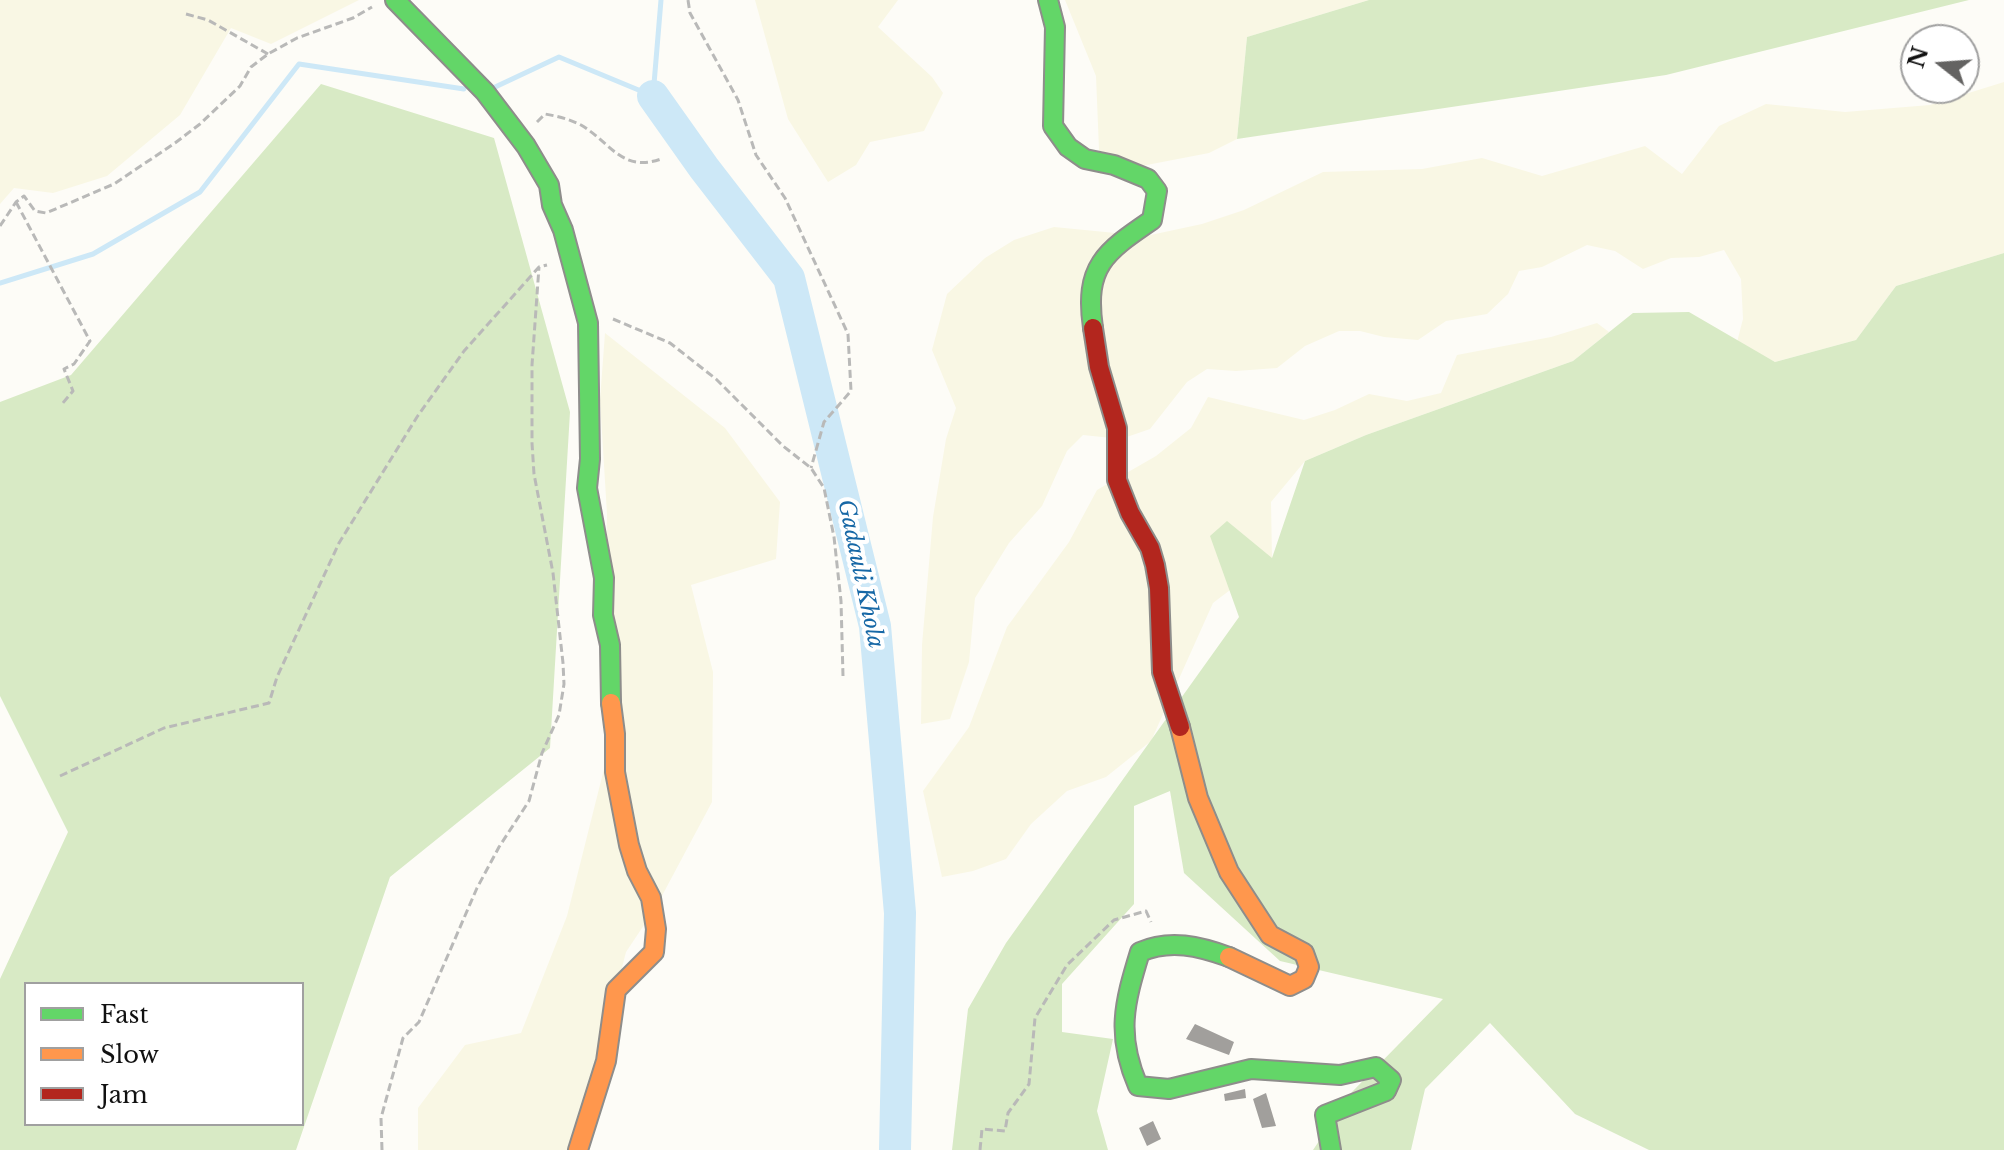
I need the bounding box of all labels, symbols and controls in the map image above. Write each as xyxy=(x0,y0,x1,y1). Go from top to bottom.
north arrow xyxy=(1900,24,1980,104)
text: N xyxy=(1903,44,1934,71)
water label: Gadauli Khola xyxy=(831,497,889,651)
legend xyxy=(24,982,304,1126)
text: Fast xyxy=(100,1000,148,1029)
text: Slow xyxy=(100,1040,159,1069)
text: Jam xyxy=(100,1080,148,1109)

